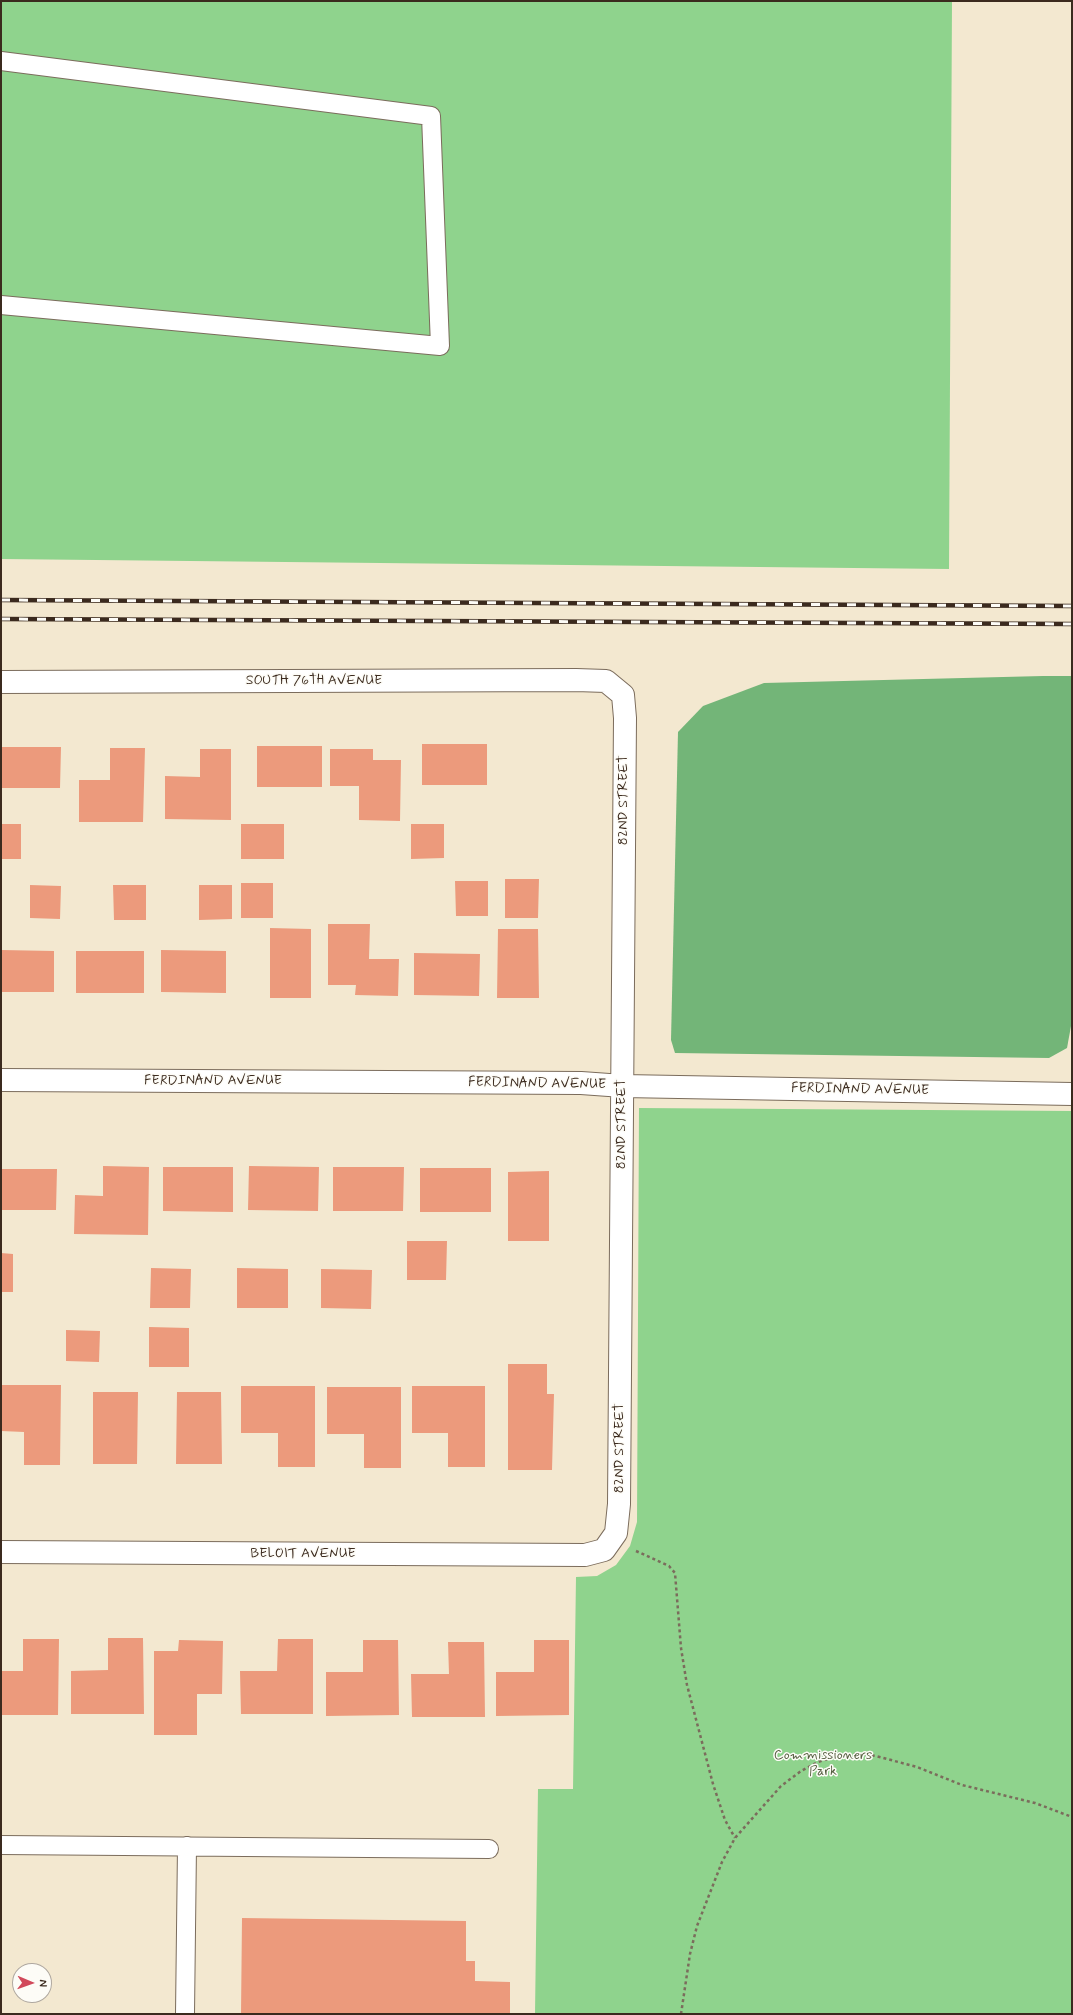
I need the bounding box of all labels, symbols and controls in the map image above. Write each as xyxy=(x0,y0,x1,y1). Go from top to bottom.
street label: SOUTH 76TH AVENUE xyxy=(246,673,382,689)
street label: 82ND STREET xyxy=(616,755,632,845)
street label: FERDINAND AVENUE xyxy=(144,1073,282,1089)
street label: FERDINAND AVENUE xyxy=(468,1074,606,1094)
street label: 82ND STREET xyxy=(614,1079,630,1169)
street label: FERDINAND AVENUE xyxy=(791,1080,929,1100)
street label: 82ND STREET xyxy=(612,1403,628,1493)
street label: BELOIT AVENUE xyxy=(250,1546,356,1562)
park label: Commissioners Park xyxy=(774,1748,872,1780)
north arrow xyxy=(12,1963,52,2003)
text: N xyxy=(36,1979,50,1987)

